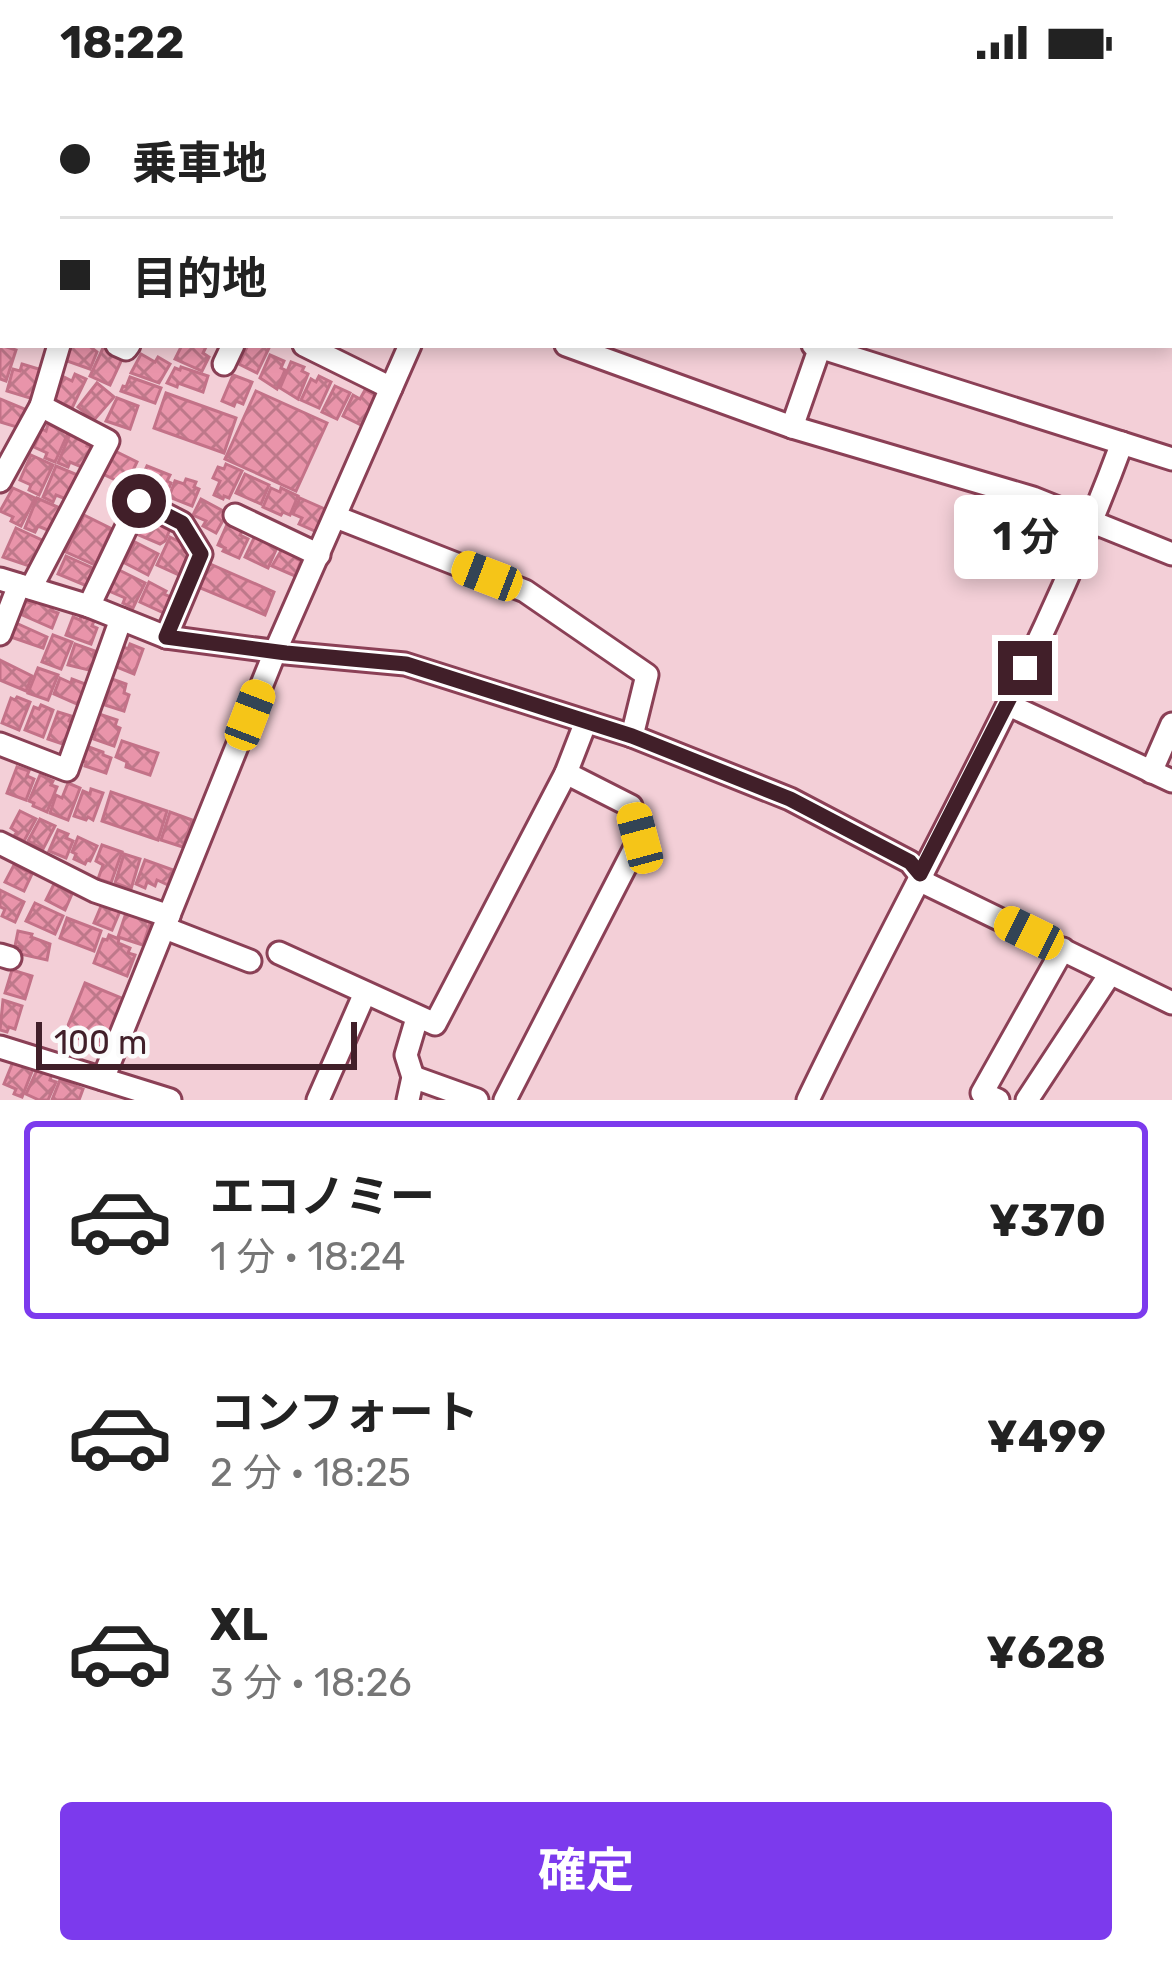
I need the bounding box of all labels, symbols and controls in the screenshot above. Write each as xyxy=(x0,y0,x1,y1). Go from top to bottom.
text: 18:22 xyxy=(60,16,184,69)
text: 乗車地 xyxy=(132,137,267,190)
text: 目的地 xyxy=(132,252,267,305)
route start xyxy=(112,474,166,528)
callout: 1 分 xyxy=(953,494,1097,578)
text: 1 分 xyxy=(993,514,1059,560)
car xyxy=(447,546,527,606)
route end xyxy=(998,641,1052,695)
car xyxy=(220,675,280,755)
car xyxy=(613,799,667,877)
car xyxy=(989,901,1069,965)
scale bar xyxy=(36,1016,357,1069)
text: 100 m xyxy=(54,1023,147,1062)
icon: car xyxy=(66,1166,174,1274)
text: エコノミー xyxy=(210,1170,435,1223)
text: ¥370 xyxy=(989,1194,1106,1247)
text: 1 分 · 18:24 xyxy=(210,1234,405,1280)
icon: car xyxy=(66,1382,174,1490)
text: コンフォート xyxy=(210,1386,479,1439)
text: ¥499 xyxy=(987,1410,1106,1463)
text: 2 分 · 18:25 xyxy=(210,1450,411,1496)
icon: car xyxy=(66,1598,174,1706)
text: XL xyxy=(210,1598,268,1651)
text: ¥628 xyxy=(986,1626,1106,1679)
text: 3 分 · 18:26 xyxy=(210,1660,412,1706)
button: 確定 xyxy=(60,1802,1112,1940)

